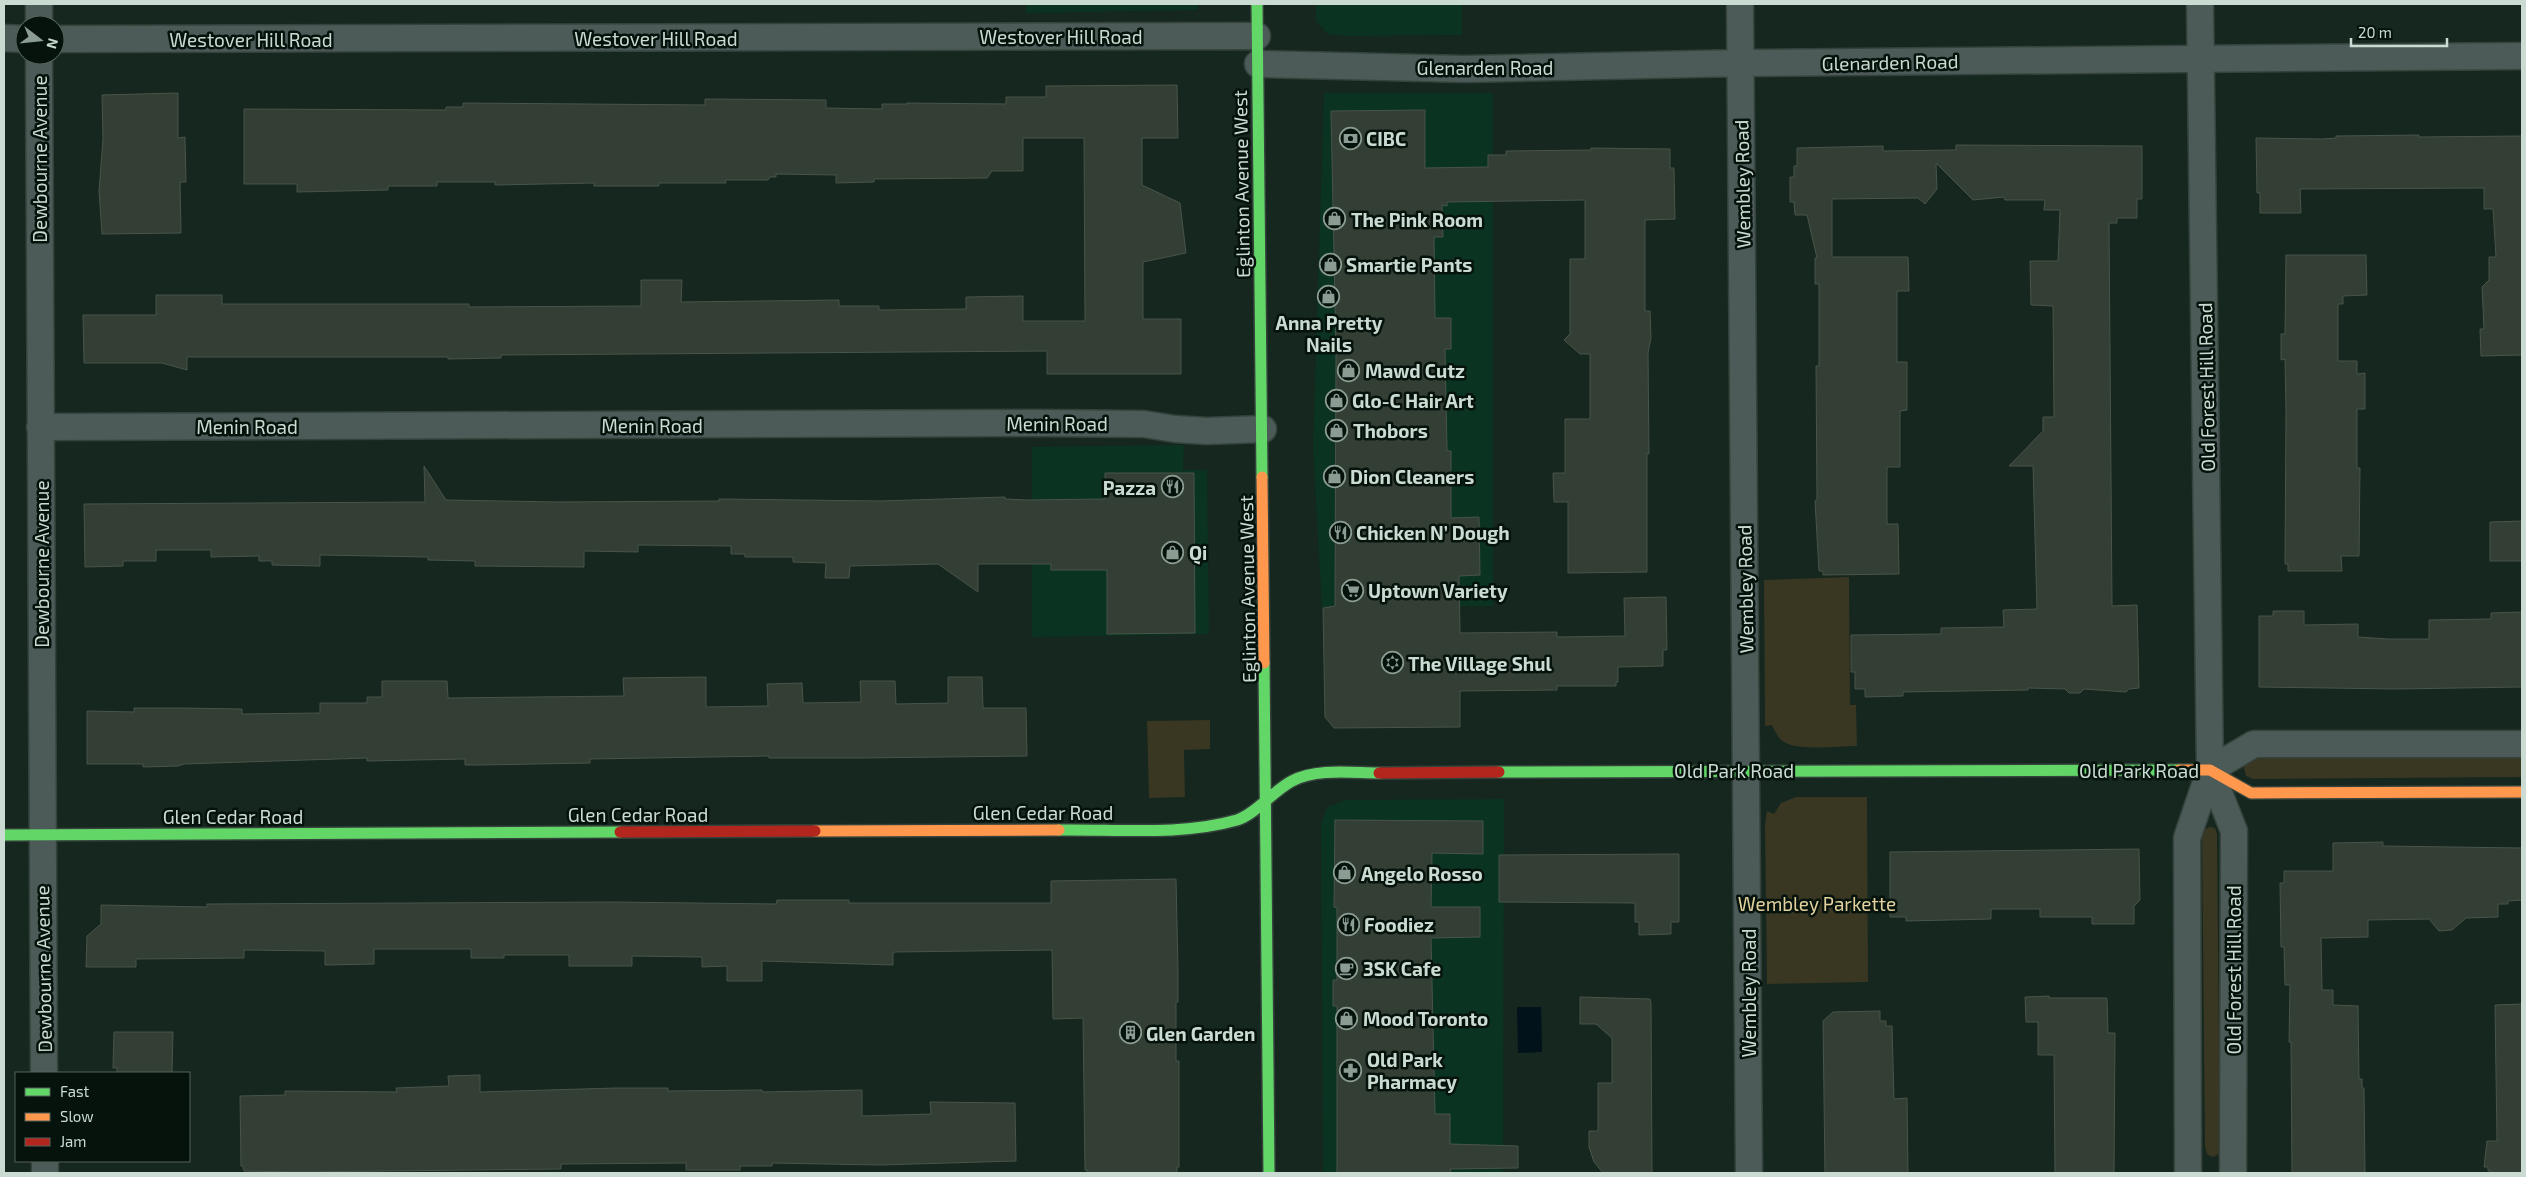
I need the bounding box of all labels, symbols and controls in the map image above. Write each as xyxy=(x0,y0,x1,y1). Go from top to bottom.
north arrow xyxy=(15,15,65,65)
scale bar xyxy=(2351,15,2447,47)
text: 20 m xyxy=(2358,23,2392,41)
street label: Westover Hill Road xyxy=(979,25,1143,48)
street label: Westover Hill Road xyxy=(574,27,738,50)
street label: Westover Hill Road xyxy=(169,28,333,51)
text: N xyxy=(43,37,63,51)
street label: Glenarden Road xyxy=(1821,49,1959,75)
street label: Glenarden Road xyxy=(1417,56,1553,79)
street label: Dewbourne Avenue xyxy=(28,75,51,243)
street label: Eglinton Avenue West xyxy=(1228,90,1254,278)
street label: Wembley Road xyxy=(1729,119,1755,249)
bank icon: CIBC xyxy=(1338,126,1362,150)
place label: CIBC xyxy=(1366,127,1406,150)
shop icon: The Pink Room xyxy=(1323,207,1347,231)
place label: The Pink Room xyxy=(1351,208,1483,231)
shop icon: Smartie Pants xyxy=(1318,252,1342,276)
place label: Smartie Pants xyxy=(1346,253,1472,276)
shop icon: Anna Pretty Nails xyxy=(1317,284,1341,308)
street label: Old Forest Hill Road xyxy=(2193,302,2219,472)
place label: Anna Pretty Nails xyxy=(1276,311,1383,356)
shop icon: Mawd Cutz xyxy=(1337,358,1361,382)
place label: Mawd Cutz xyxy=(1365,359,1465,382)
shop icon: Glo-C Hair Art xyxy=(1324,388,1348,412)
place label: Glo-C Hair Art xyxy=(1352,389,1474,412)
street label: Menin Road xyxy=(1006,412,1108,435)
street label: Menin Road xyxy=(601,414,703,437)
street label: Menin Road xyxy=(196,415,298,438)
shop icon: Thobors xyxy=(1325,418,1349,442)
place label: Thobors xyxy=(1353,419,1428,442)
shop icon: Dion Cleaners xyxy=(1322,464,1346,488)
place label: Dion Cleaners xyxy=(1350,465,1474,488)
restaurant icon: Pazza xyxy=(1160,475,1184,499)
place label: Pazza xyxy=(1103,476,1156,499)
street label: Dewbourne Avenue xyxy=(30,480,53,648)
street label: Eglinton Avenue West xyxy=(1234,495,1260,683)
restaurant icon: Chicken N’ Dough xyxy=(1328,520,1352,544)
place label: Chicken N’ Dough xyxy=(1356,521,1510,544)
street label: Wembley Road xyxy=(1732,524,1758,654)
shop icon: Qi xyxy=(1161,540,1185,564)
place label: Qi xyxy=(1189,541,1207,565)
supermarket icon: Uptown Variety xyxy=(1340,578,1364,602)
place label: Uptown Variety xyxy=(1368,579,1508,603)
synagogue icon: The Village Shul xyxy=(1380,651,1404,675)
place label: The Village Shul xyxy=(1408,652,1553,675)
street label: Old Park Road xyxy=(1674,759,1794,782)
street label: Old Park Road xyxy=(2079,759,2199,782)
street label: Glen Cedar Road xyxy=(973,801,1113,824)
street label: Glen Cedar Road xyxy=(568,803,708,826)
street label: Glen Cedar Road xyxy=(163,805,303,828)
shop icon: Angelo Rosso xyxy=(1333,861,1357,885)
place label: Angelo Rosso xyxy=(1361,862,1483,885)
street label: Dewbourne Avenue xyxy=(30,885,56,1053)
street label: Old Forest Hill Road xyxy=(2222,885,2245,1055)
park label: Wembley Parkette xyxy=(1738,892,1896,915)
restaurant icon: Foodiez xyxy=(1336,912,1360,936)
place label: Foodiez xyxy=(1364,913,1434,936)
street label: Wembley Road xyxy=(1737,929,1760,1057)
cafe icon: 3SK Cafe xyxy=(1335,956,1359,980)
place label: 3SK Cafe xyxy=(1363,957,1441,980)
shop icon: Mood Toronto xyxy=(1335,1006,1359,1030)
place label: Mood Toronto xyxy=(1363,1007,1488,1030)
building icon: Glen Garden xyxy=(1118,1021,1142,1045)
place label: Glen Garden xyxy=(1146,1022,1255,1045)
place label: Old Park Pharmacy xyxy=(1367,1048,1457,1094)
pharmacy icon: Old Park Pharmacy xyxy=(1339,1058,1363,1082)
legend xyxy=(15,1072,190,1162)
text: Fast xyxy=(60,1082,90,1100)
text: Slow xyxy=(60,1107,94,1125)
text: Jam xyxy=(60,1132,86,1150)

